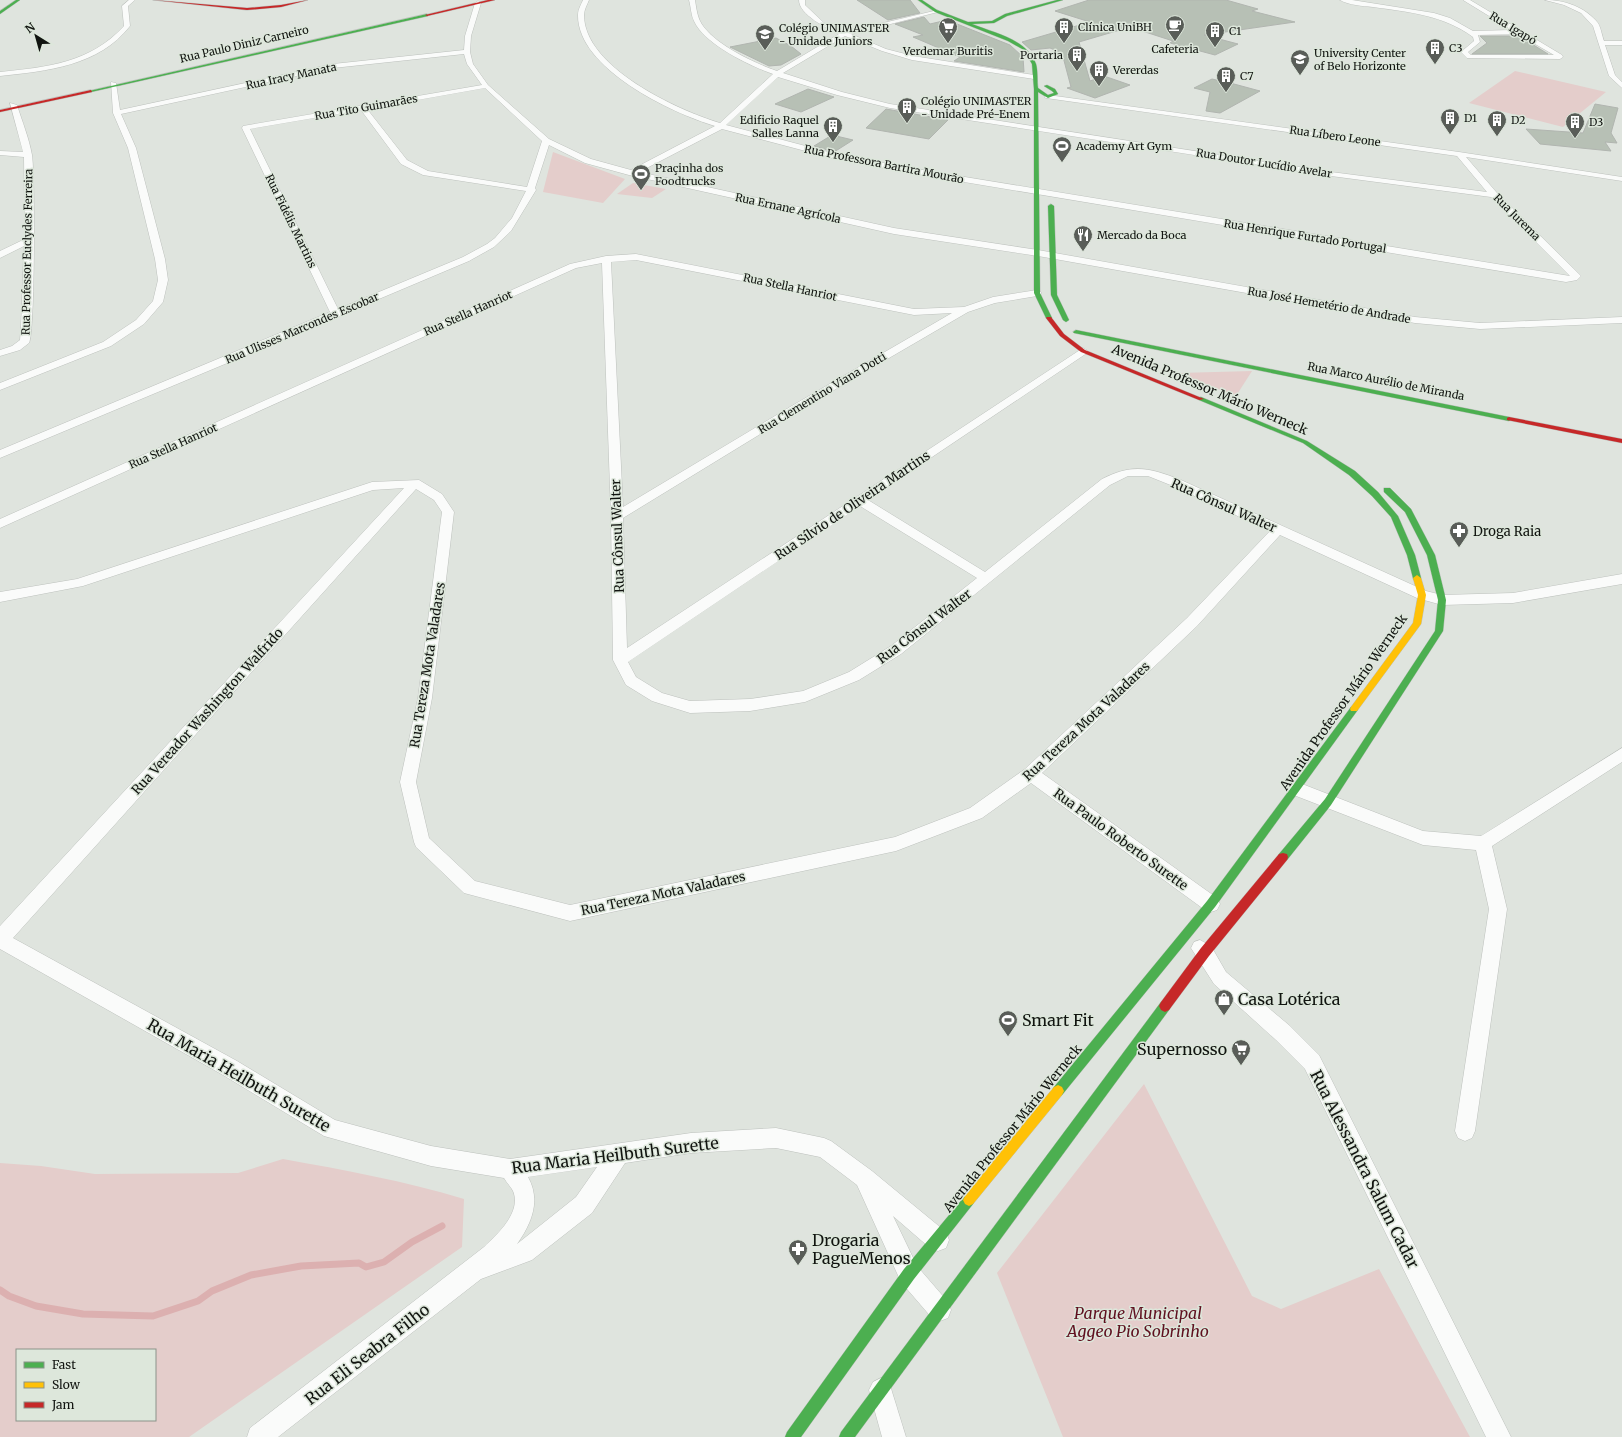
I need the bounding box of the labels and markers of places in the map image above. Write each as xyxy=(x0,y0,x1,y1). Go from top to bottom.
cafe icon: Cafeteria xyxy=(1164,14,1186,42)
supermarket icon: Verdemar Buritis xyxy=(937,16,959,44)
building icon: Clínica UniBH xyxy=(1053,16,1075,44)
place label: Clínica UniBH xyxy=(1078,20,1152,34)
building icon: C1 xyxy=(1204,20,1226,48)
place label: Colégio UNIMASTER - Unidade Juniors xyxy=(779,21,890,48)
school or university icon: Colégio UNIMASTER - Unidade Juniors xyxy=(754,23,776,51)
place label: C1 xyxy=(1229,24,1241,38)
building icon: C3 xyxy=(1424,37,1446,65)
place label: C3 xyxy=(1449,41,1462,55)
place label: Cafeteria xyxy=(1151,42,1199,56)
place label: Verdemar Buritis xyxy=(902,44,993,58)
building icon: Portaria xyxy=(1066,44,1088,72)
place label: University Center of Belo Horizonte xyxy=(1314,46,1406,73)
place label: Portaria xyxy=(1020,48,1063,62)
school or university icon: University Center of Belo Horizonte xyxy=(1289,48,1311,76)
building icon: Vererdas xyxy=(1088,59,1110,87)
place label: Vererdas xyxy=(1112,63,1159,77)
building icon: C7 xyxy=(1215,65,1237,93)
place label: C7 xyxy=(1240,69,1254,83)
place label: Colégio UNIMASTER - Unidade Pré-Enem xyxy=(921,94,1032,121)
building icon: Colégio UNIMASTER - Unidade Pré-Enem xyxy=(896,96,918,124)
building icon: D1 xyxy=(1439,107,1461,135)
building icon: D2 xyxy=(1486,109,1508,137)
place label: D1 xyxy=(1464,111,1477,125)
building icon: D3 xyxy=(1564,111,1586,139)
place label: Edificio Raquel Salles Lanna xyxy=(740,113,820,140)
place label: D2 xyxy=(1511,113,1526,127)
building icon: Edificio Raquel Salles Lanna xyxy=(822,115,844,143)
place label: D3 xyxy=(1589,115,1603,129)
sports icon: Academy Art Gym xyxy=(1051,135,1073,163)
place label: Academy Art Gym xyxy=(1075,139,1172,153)
place label: Praçinha dos Foodtrucks xyxy=(655,161,723,188)
sports icon: Praçinha dos Foodtrucks xyxy=(630,163,652,191)
restaurant icon: Mercado da Boca xyxy=(1072,224,1094,252)
place label: Mercado da Boca xyxy=(1097,228,1187,242)
pharmacy icon: Droga Raia xyxy=(1448,520,1470,548)
place label: Droga Raia xyxy=(1473,523,1541,540)
shop icon: Casa Lotérica xyxy=(1213,988,1235,1016)
place label: Casa Lotérica xyxy=(1238,989,1341,1009)
sports icon: Smart Fit xyxy=(997,1009,1019,1037)
place label: Smart Fit xyxy=(1022,1010,1094,1030)
supermarket icon: Supernosso xyxy=(1230,1038,1252,1066)
place label: Supernosso xyxy=(1137,1039,1227,1059)
place label: Drogaria PagueMenos xyxy=(812,1230,911,1268)
pharmacy icon: Drogaria PagueMenos xyxy=(787,1238,809,1266)

